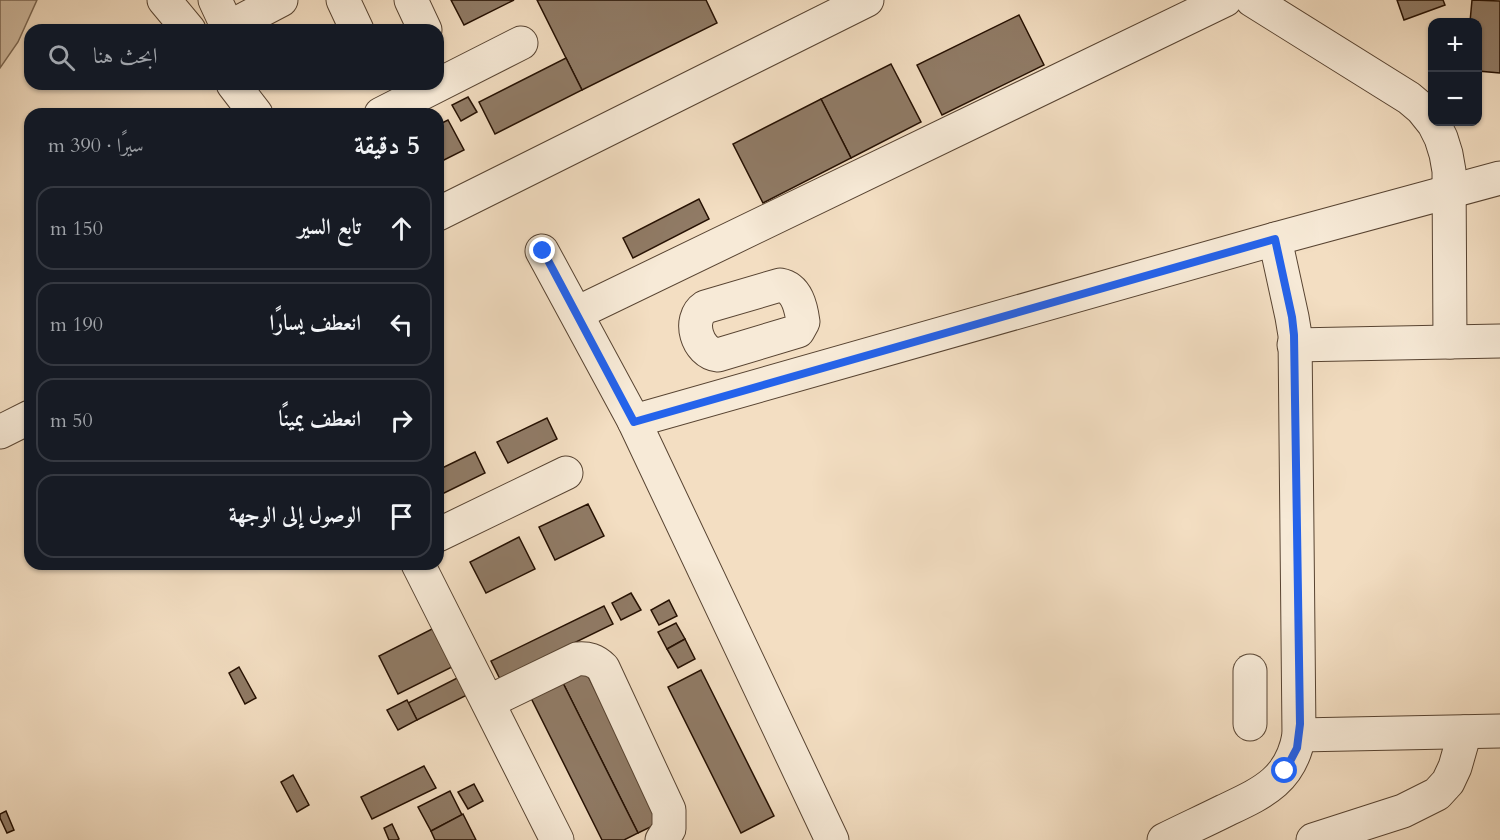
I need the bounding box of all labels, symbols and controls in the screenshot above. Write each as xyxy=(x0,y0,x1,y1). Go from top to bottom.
map controls xyxy=(1428,18,1482,126)
button: + xyxy=(1428,18,1482,72)
search box xyxy=(24,24,444,90)
icon: search xyxy=(45,41,78,74)
text: ابحث هنا xyxy=(93,41,158,71)
button: − xyxy=(1428,72,1482,126)
text: 5 دقيقة xyxy=(354,128,420,163)
text: سيرًا · 390 m xyxy=(48,132,144,159)
text: تابع السير xyxy=(298,212,361,242)
icon: ahead xyxy=(385,212,418,245)
text: 150 m xyxy=(50,215,103,242)
route end xyxy=(529,237,555,263)
text: انعطف يسارًا xyxy=(270,308,361,338)
icon: left xyxy=(385,308,418,341)
text: 190 m xyxy=(50,311,103,338)
text: انعطف يمينًا xyxy=(278,404,361,434)
icon: right xyxy=(385,404,418,437)
text: 50 m xyxy=(50,407,93,434)
text: الوصول إلى الوجهة xyxy=(229,500,361,530)
icon: arrive xyxy=(385,500,418,533)
route start xyxy=(1271,757,1297,783)

